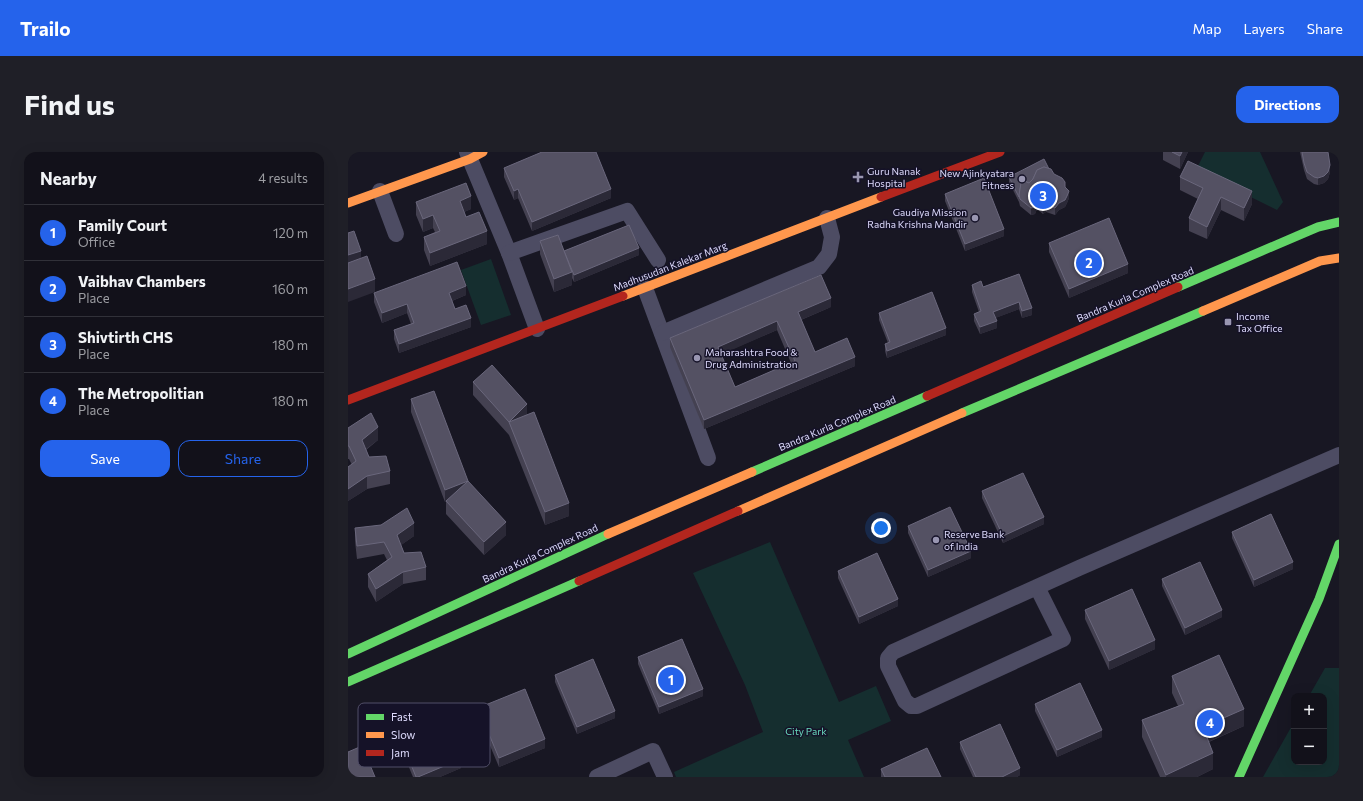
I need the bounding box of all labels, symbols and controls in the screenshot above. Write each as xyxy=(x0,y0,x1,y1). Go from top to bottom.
text: Trailo xyxy=(20,17,71,40)
text: Map xyxy=(1193,20,1221,37)
text: Layers xyxy=(1243,20,1285,37)
text: Share xyxy=(1307,20,1343,37)
button: Directions xyxy=(1236,86,1339,123)
text: Find us xyxy=(24,87,115,121)
place label: Guru Nanak Hospital xyxy=(867,165,921,189)
place label: New Ajinkyatara Fitness xyxy=(939,167,1014,191)
text: Nearby xyxy=(40,168,97,189)
text: 4 results xyxy=(258,170,308,186)
marker: Guru Nanak Hospital xyxy=(852,171,864,183)
marker: New Ajinkyatara Fitness xyxy=(1017,174,1027,184)
pin: 3 xyxy=(1030,181,1056,211)
place label: Gaudiya Mission Radha Krishna Mandir xyxy=(867,206,967,230)
marker: Gaudiya Mission Radha Krishna Mandir xyxy=(970,213,980,223)
text: Family Court xyxy=(78,216,167,234)
text: 1 xyxy=(50,225,56,241)
text: 120 m xyxy=(273,225,308,241)
text: Office xyxy=(78,234,115,250)
street label: Madhusudan Kalekar Marg xyxy=(611,239,729,293)
pin: 2 xyxy=(1076,248,1102,278)
street label: Bandra Kurla Complex Road xyxy=(1075,264,1196,324)
text: Vaibhav Chambers xyxy=(78,272,206,290)
text: 2 xyxy=(49,281,57,297)
text: 160 m xyxy=(272,281,308,297)
text: Place xyxy=(78,290,110,306)
place label: Income Tax Office xyxy=(1236,310,1283,334)
marker: Income Tax Office xyxy=(1223,317,1233,327)
text: Shivtirth CHS xyxy=(78,328,173,346)
text: 3 xyxy=(49,337,57,353)
text: 180 m xyxy=(272,337,308,353)
text: Place xyxy=(78,346,110,362)
place label: Maharashtra Food & Drug Administration xyxy=(705,346,798,370)
marker: Maharashtra Food & Drug Administration xyxy=(692,353,702,363)
text: The Metropolitian xyxy=(78,384,204,402)
text: 4 xyxy=(49,393,57,409)
text: 180 m xyxy=(272,393,308,409)
street label: Bandra Kurla Complex Road xyxy=(777,393,898,453)
text: Place xyxy=(78,402,110,418)
button: Save xyxy=(40,440,170,477)
button: Share xyxy=(178,440,308,477)
your location xyxy=(871,518,891,538)
street label: Bandra Kurla Complex Road xyxy=(480,521,600,585)
place label: Reserve Bank of India xyxy=(944,528,1005,552)
marker: Reserve Bank of India xyxy=(931,535,941,545)
pin: 1 xyxy=(658,665,684,695)
map controls xyxy=(1291,693,1327,765)
button: + xyxy=(1291,693,1327,729)
legend xyxy=(358,703,490,767)
pin: 4 xyxy=(1197,708,1223,738)
text: Fast xyxy=(391,710,413,723)
park label: City Park xyxy=(785,725,827,737)
text: Slow xyxy=(391,728,416,741)
button: − xyxy=(1291,729,1327,765)
text: Jam xyxy=(391,746,410,760)

